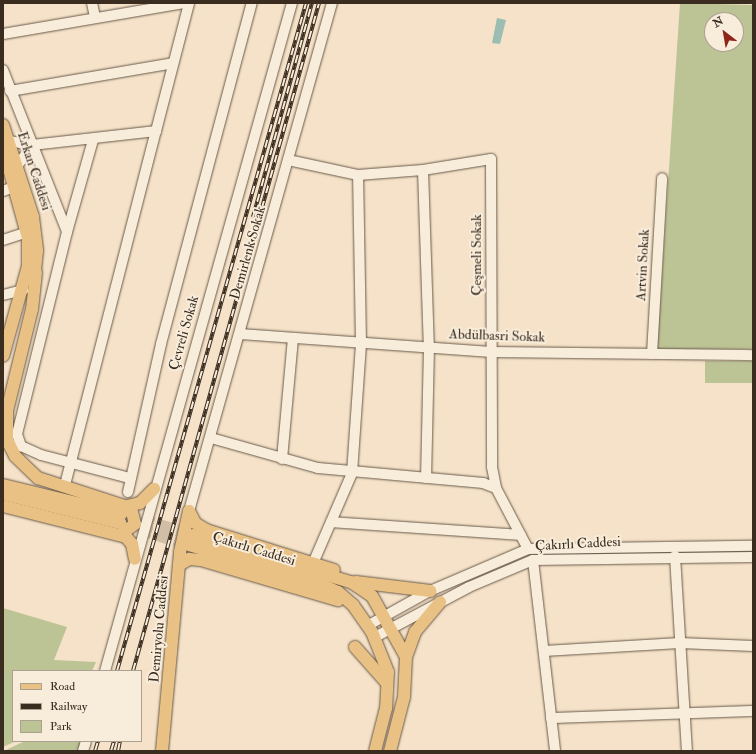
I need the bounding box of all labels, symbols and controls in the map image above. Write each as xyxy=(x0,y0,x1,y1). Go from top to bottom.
north arrow xyxy=(704,12,744,52)
text: N xyxy=(710,14,726,30)
street label: Erkan Caddesi xyxy=(13,129,55,213)
street label: Demirlenk Sokak xyxy=(227,204,269,302)
street label: Çeşmeli Sokak xyxy=(469,214,485,296)
street label: Artvin Sokak xyxy=(633,229,653,301)
street label: Çevreli Sokak xyxy=(165,294,203,372)
street label: Abdülbasri Sokak xyxy=(449,326,545,346)
street label: Çakırlı Caddesi xyxy=(210,528,298,570)
street label: Çakırlı Caddesi xyxy=(535,533,621,555)
street label: Demiryolu Caddesi xyxy=(146,575,172,683)
legend xyxy=(12,670,142,742)
text: Road xyxy=(50,679,75,694)
text: Railway xyxy=(50,699,87,714)
text: Park xyxy=(50,719,72,734)

